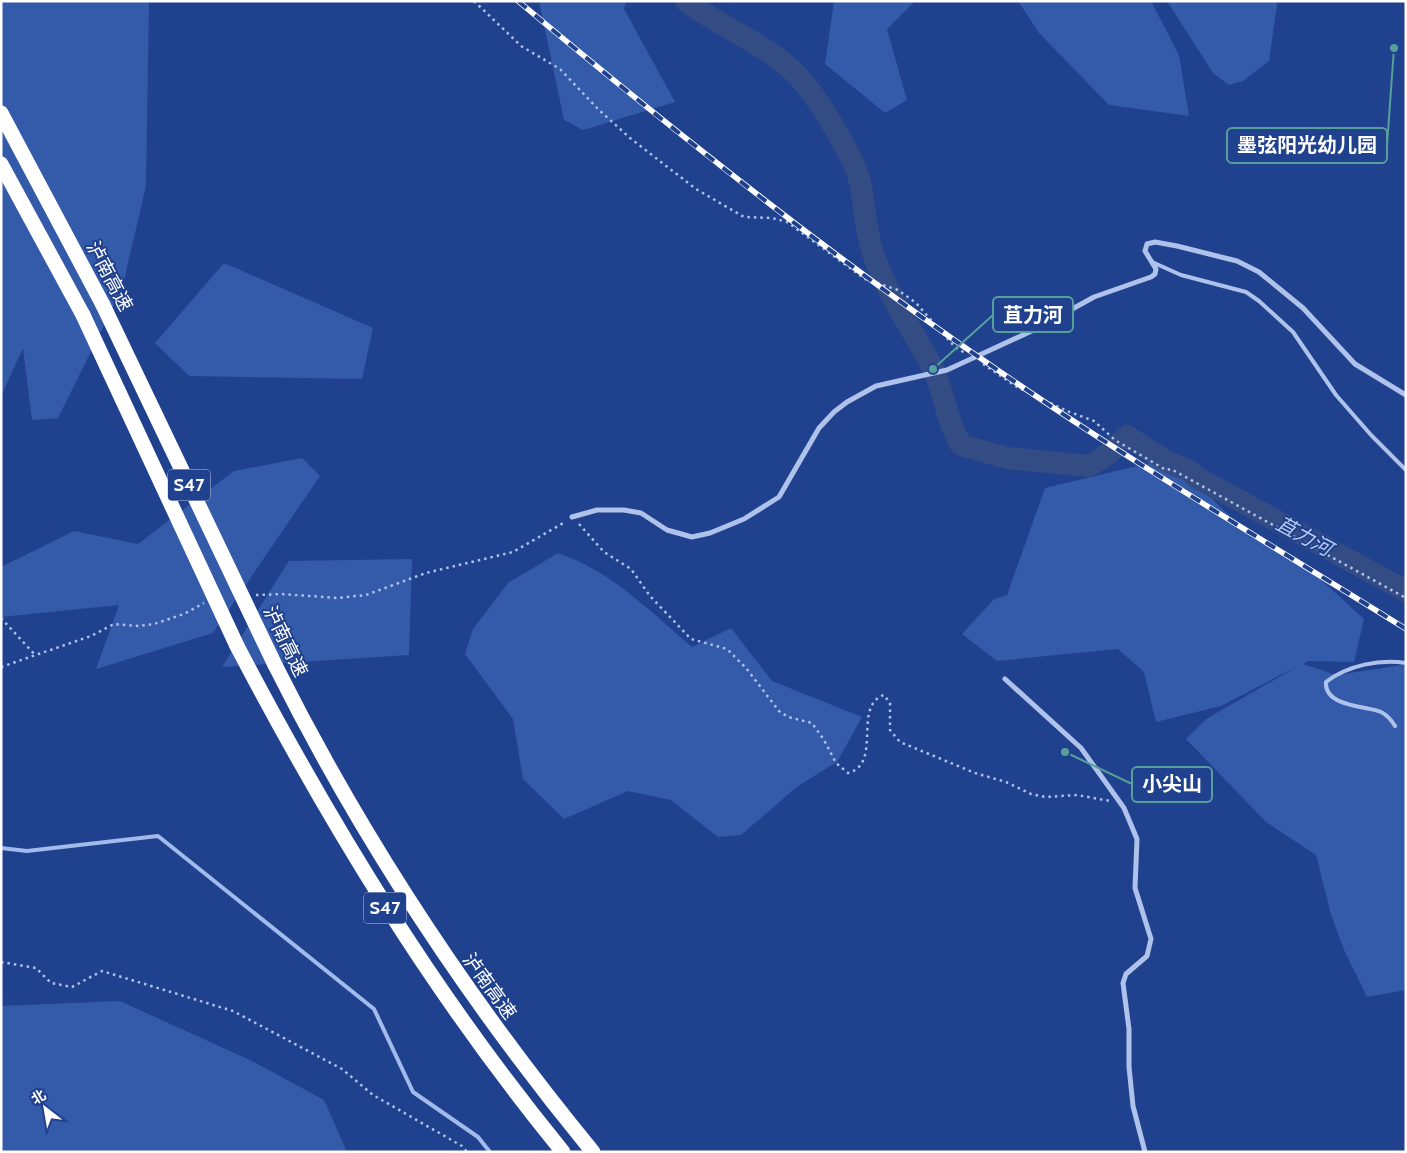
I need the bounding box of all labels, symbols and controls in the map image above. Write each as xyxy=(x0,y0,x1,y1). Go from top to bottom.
callout: 墨弦阳光幼儿园 xyxy=(1227,128,1387,163)
text: 墨弦阳光幼儿园 xyxy=(1237,133,1377,157)
street label: 泸南高速 xyxy=(82,237,138,315)
callout: 苴力河 xyxy=(993,297,1073,332)
text: 苴力河 xyxy=(1003,303,1063,327)
road number: S47 xyxy=(168,470,210,500)
water label: 苴力河 xyxy=(1272,511,1340,563)
street label: 泸南高速 xyxy=(259,602,313,680)
callout: 小尖山 xyxy=(1132,767,1212,802)
text: 小尖山 xyxy=(1142,772,1202,796)
road number: S47 xyxy=(364,892,406,924)
street label: 泸南高速 xyxy=(458,949,521,1024)
north arrow xyxy=(20,1083,70,1133)
text: 北 xyxy=(28,1086,49,1108)

